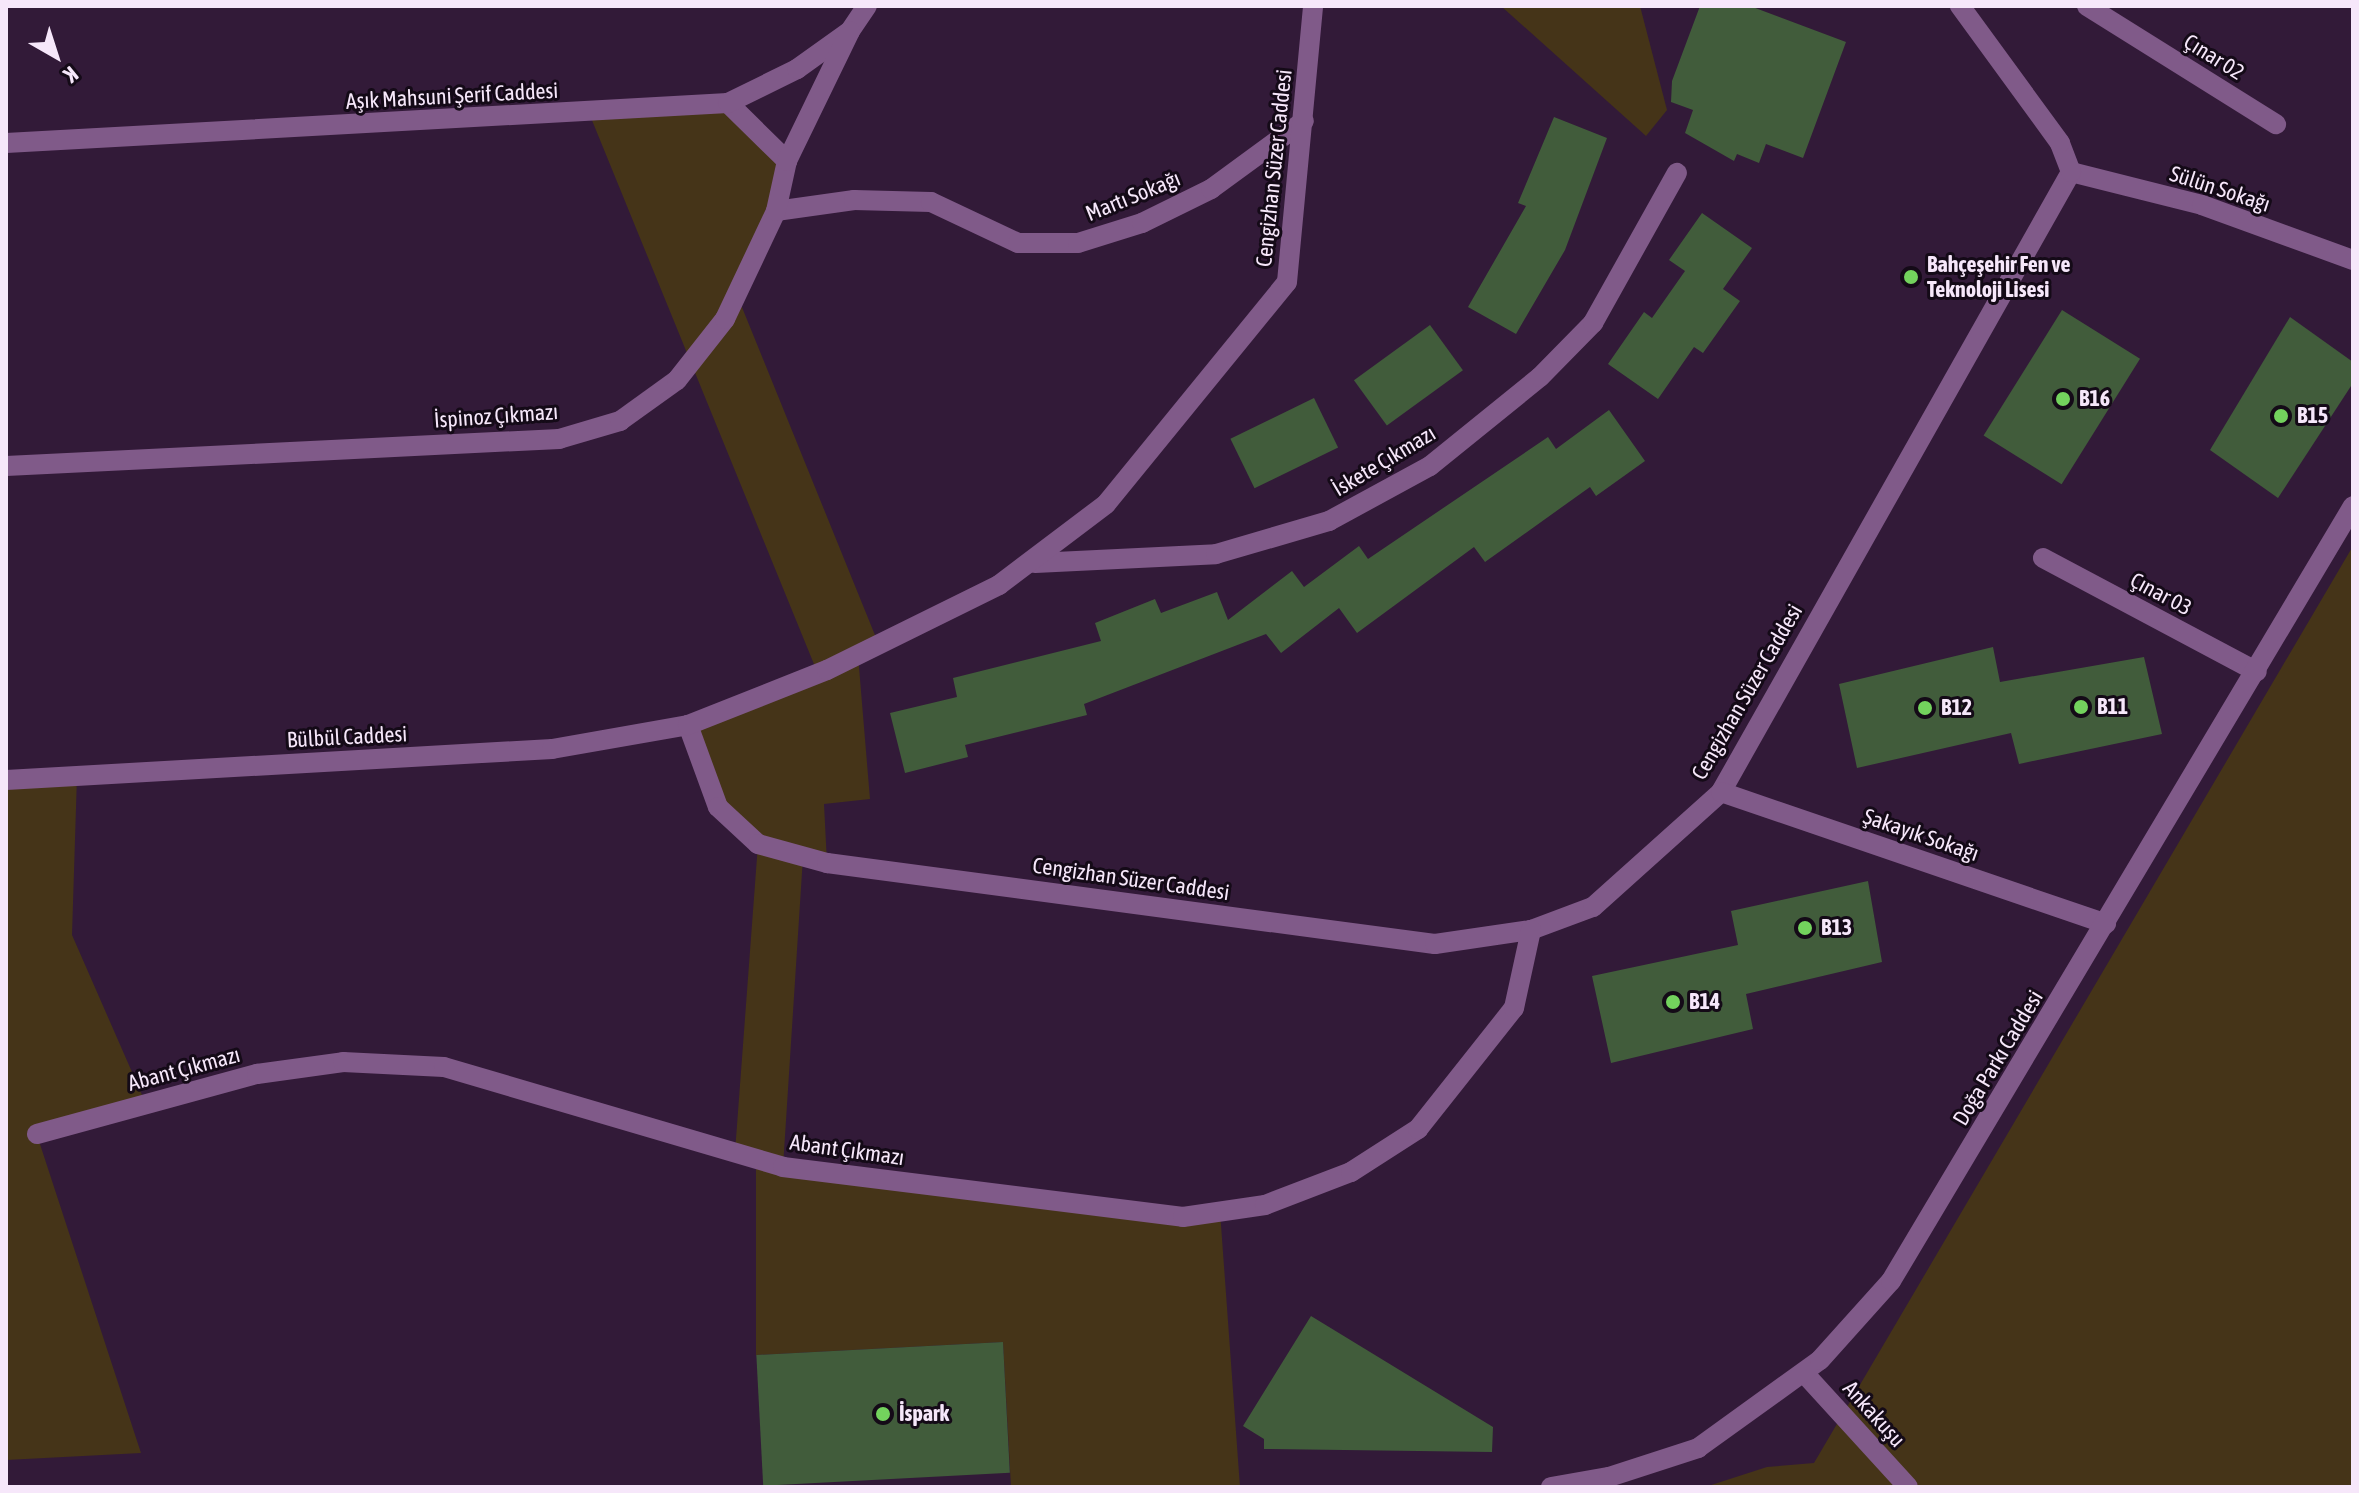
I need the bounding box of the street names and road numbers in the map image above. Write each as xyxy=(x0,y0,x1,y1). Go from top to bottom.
street label: Çınar 02 xyxy=(2179,28,2249,86)
street label: Cengizhan Süzer Caddesi xyxy=(1251,68,1297,268)
street label: Aşık Mahsuni Şerif Caddesi xyxy=(345,77,559,115)
street label: Sülün Sokağı xyxy=(2166,160,2274,218)
street label: Martı Sokağı xyxy=(1082,165,1184,227)
street label: İspinoz Çıkmazı xyxy=(433,398,559,434)
street label: İskete Çıkmazı xyxy=(1328,420,1440,502)
street label: Çınar 03 xyxy=(2126,567,2196,621)
street label: Cengizhan Süzer Caddesi xyxy=(1686,599,1808,785)
street label: Bülbül Caddesi xyxy=(286,721,408,753)
street label: Şakayık Sokağı xyxy=(1860,803,1982,867)
street label: Cengizhan Süzer Caddesi xyxy=(1031,852,1231,906)
street label: Doğa Parkı Caddesi xyxy=(1947,986,2049,1130)
street label: Abant Çıkmazı xyxy=(125,1041,243,1097)
street label: Abant Çıkmazı xyxy=(788,1129,906,1171)
street label: Ankakuşu xyxy=(1837,1375,1911,1453)

